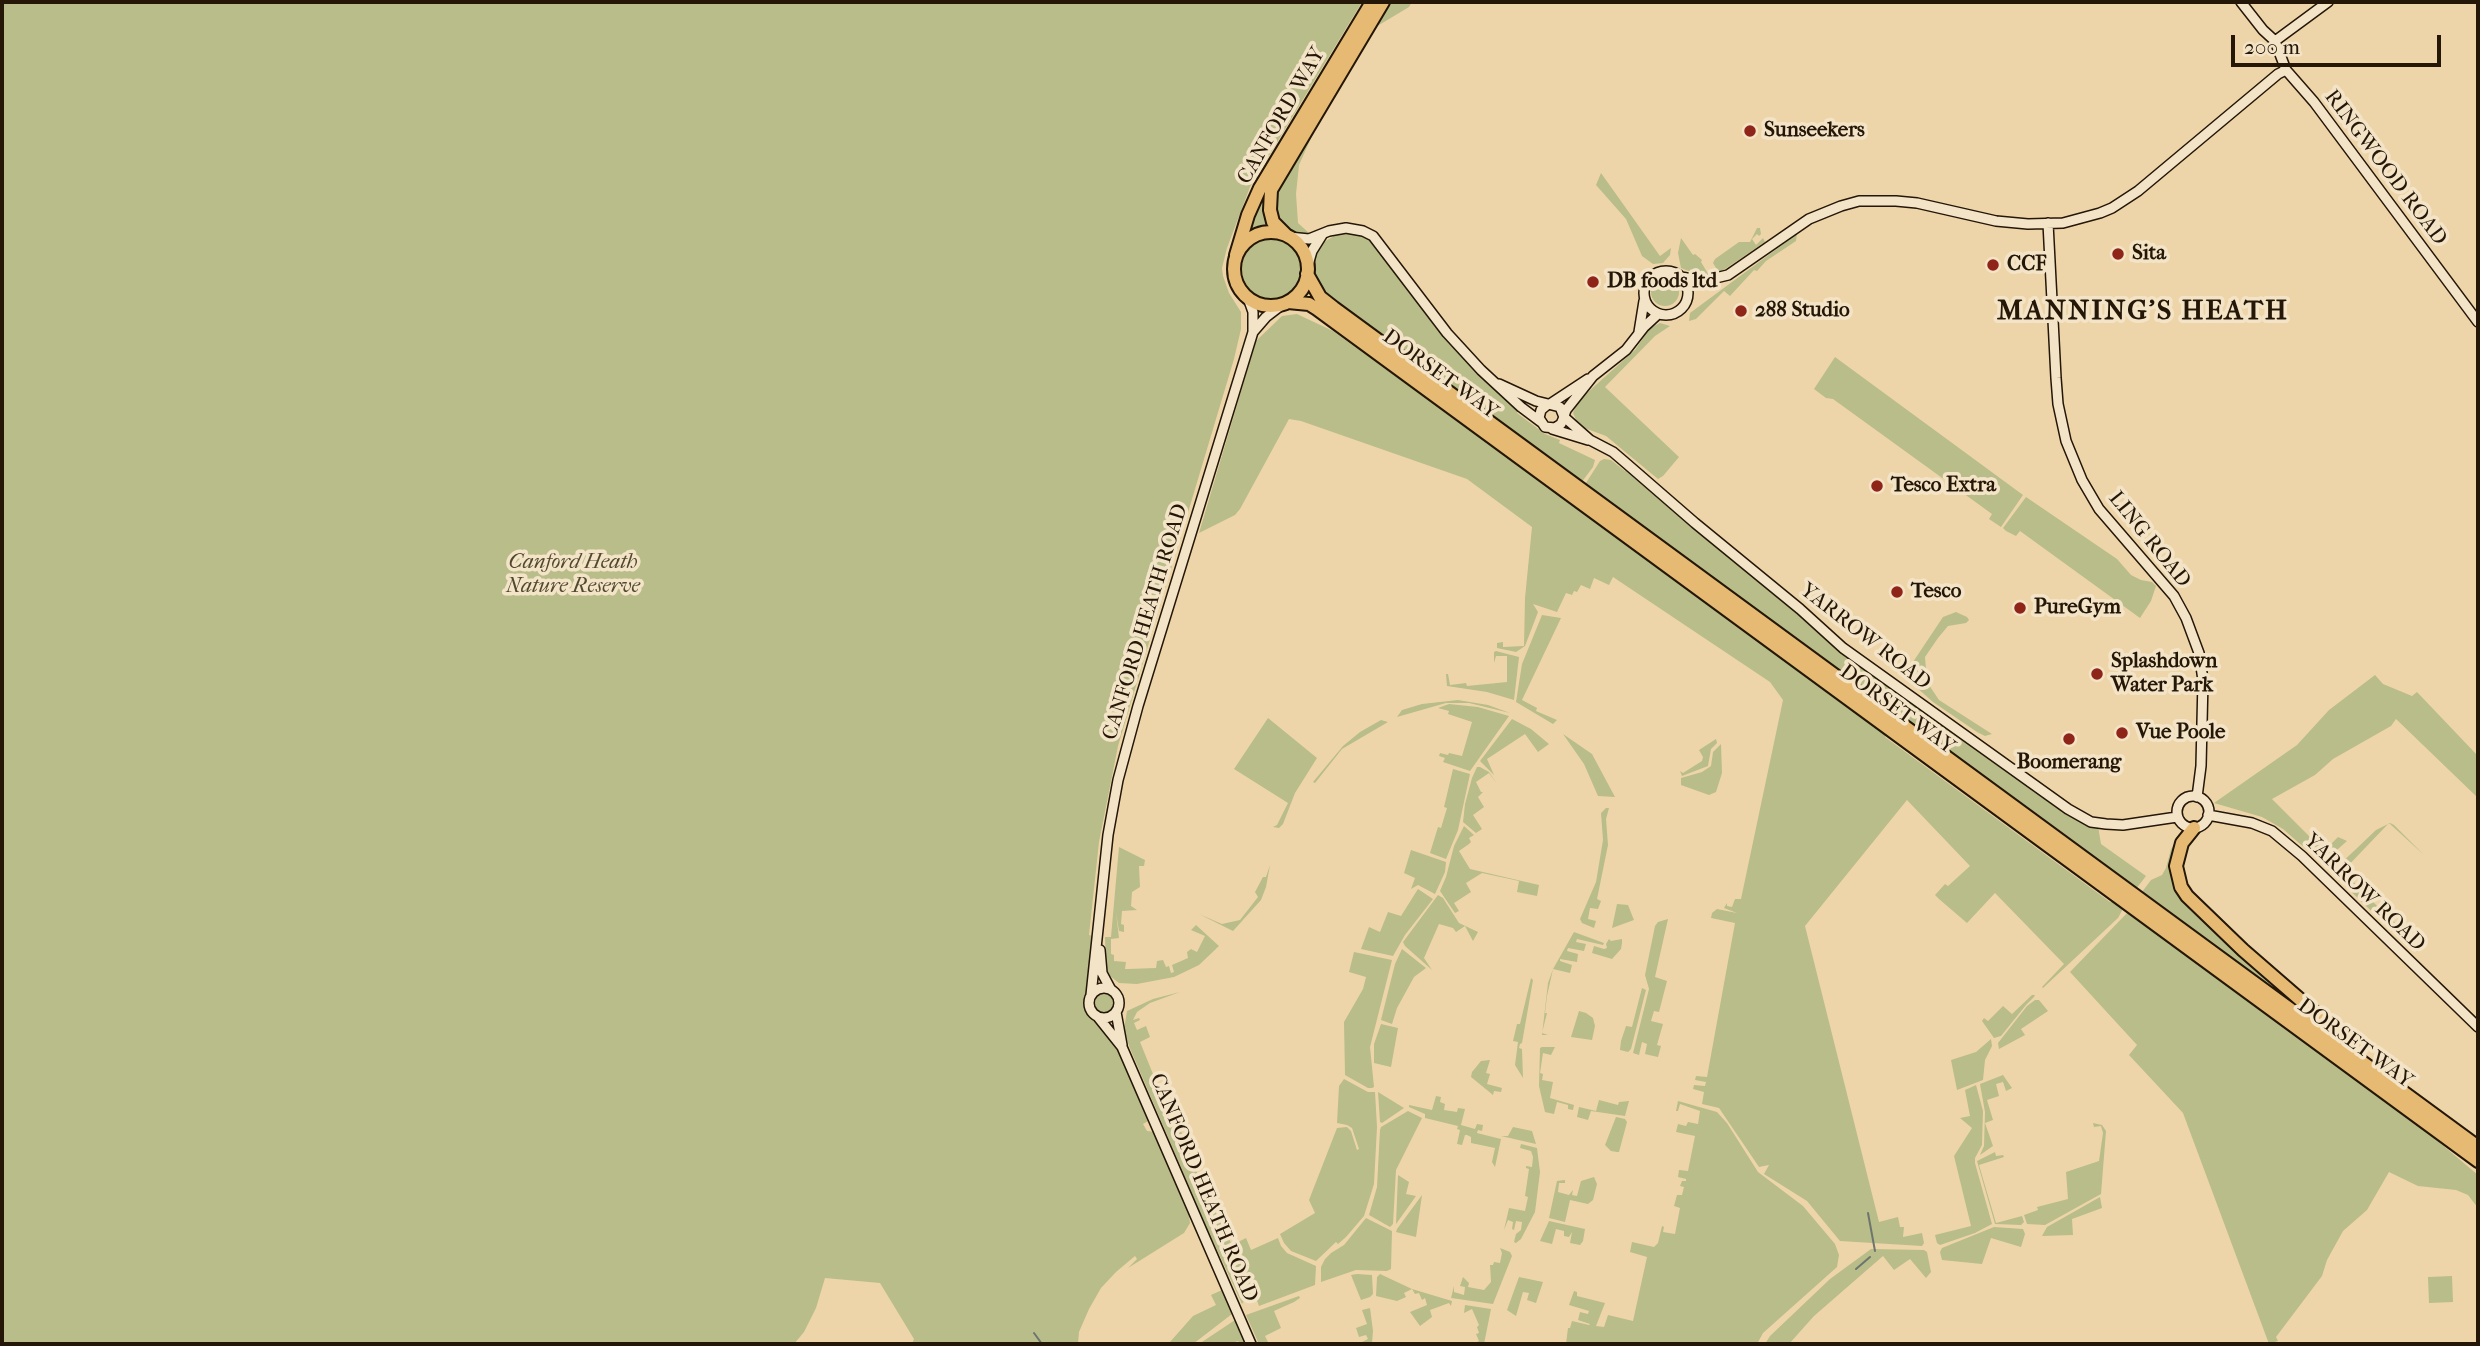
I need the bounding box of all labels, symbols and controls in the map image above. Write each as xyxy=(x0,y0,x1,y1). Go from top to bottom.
scale bar xyxy=(2235,21,2445,65)
text: 200 m xyxy=(2244,35,2300,59)
street label: CANFORD WAY xyxy=(1233,43,1331,189)
street label: RINGWOOD ROAD xyxy=(2318,85,2452,251)
place label: Sunseekers xyxy=(1764,118,1865,144)
marker: Sunseekers xyxy=(1742,123,1758,139)
place label: Sita xyxy=(2132,241,2166,267)
marker: Sita xyxy=(2110,246,2126,262)
place label: CCF xyxy=(2007,252,2047,278)
marker: CCF xyxy=(1985,257,2001,273)
place label: DB foods ltd xyxy=(1607,269,1717,295)
marker: DB foods ltd xyxy=(1585,274,1601,290)
district label: MANNING'S HEATH xyxy=(1999,295,2287,329)
place label: 288 Studio xyxy=(1755,298,1850,324)
marker: 288 Studio xyxy=(1733,303,1749,319)
street label: DORSET WAY xyxy=(1377,325,1503,425)
place label: Tesco Extra xyxy=(1891,473,1996,499)
marker: Tesco Extra xyxy=(1869,478,1885,494)
street label: LING ROAD xyxy=(2103,487,2195,593)
street label: CANFORD HEATH ROAD xyxy=(1098,501,1194,743)
park label: Canford Heath Nature Reserve xyxy=(506,550,640,600)
street label: YARROW ROAD xyxy=(1795,578,1935,696)
place label: Tesco xyxy=(1911,579,1961,605)
marker: Tesco xyxy=(1889,584,1905,600)
place label: PureGym xyxy=(2034,595,2121,621)
marker: PureGym xyxy=(2012,600,2028,616)
place label: Splashdown Water Park xyxy=(2111,649,2217,699)
street label: DORSET WAY xyxy=(1834,660,1960,760)
marker: Splashdown Water Park xyxy=(2089,666,2105,682)
place label: Vue Poole xyxy=(2136,720,2225,746)
marker: Vue Poole xyxy=(2114,725,2130,741)
marker: Boomerang xyxy=(2061,731,2077,747)
place label: Boomerang xyxy=(2017,750,2121,776)
street label: YARROW ROAD xyxy=(2298,829,2430,957)
street label: DORSET WAY xyxy=(2292,994,2418,1094)
street label: CANFORD HEATH ROAD xyxy=(1143,1070,1263,1306)

